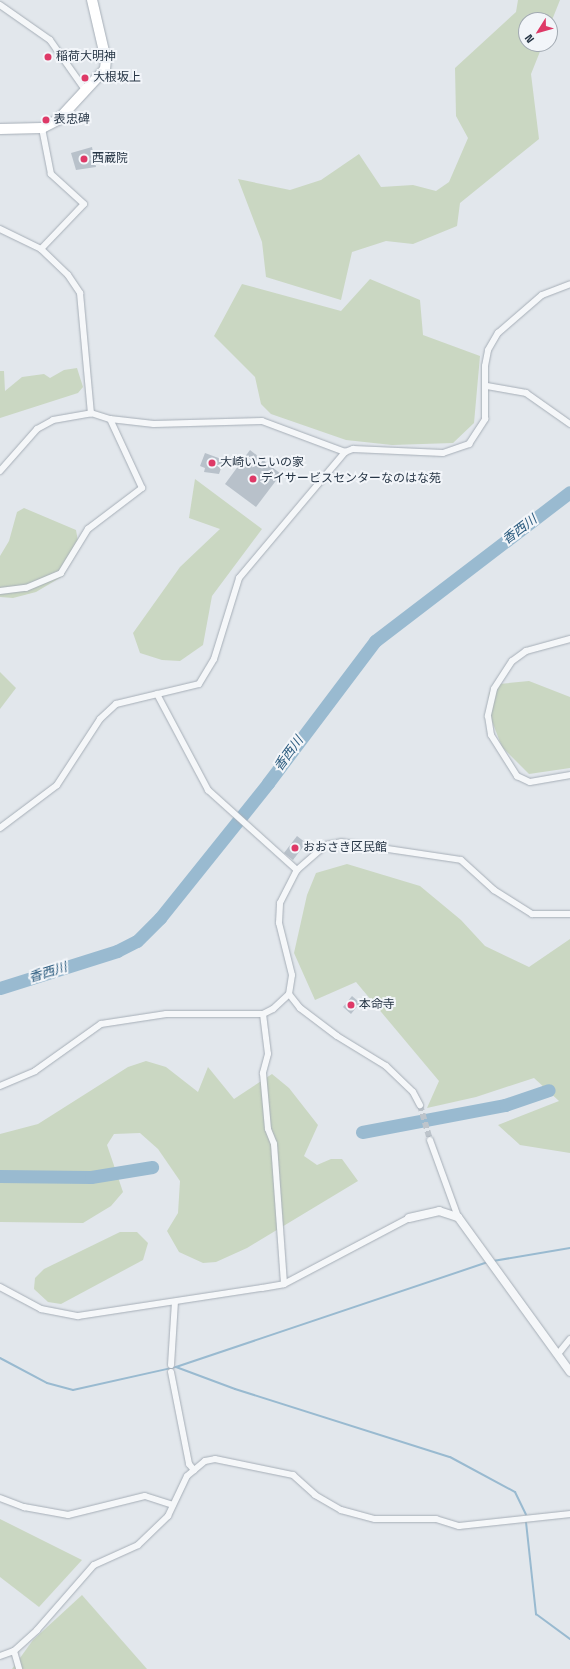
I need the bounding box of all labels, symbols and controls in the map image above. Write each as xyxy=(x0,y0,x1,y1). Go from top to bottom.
north arrow xyxy=(518,12,558,52)
text: N xyxy=(521,31,537,46)
place label: 稲荷大明神 xyxy=(56,50,116,64)
marker: 稲荷大明神 xyxy=(43,52,53,62)
place label: 大根坂上 xyxy=(93,71,141,85)
marker: 大根坂上 xyxy=(80,73,90,83)
place label: 表忠碑 xyxy=(54,113,90,127)
marker: 表忠碑 xyxy=(41,115,51,125)
place label: 西蔵院 xyxy=(92,152,128,166)
marker: 西蔵院 xyxy=(79,154,89,164)
place label: 大崎いこいの家 xyxy=(220,456,304,470)
marker: 大崎いこいの家 xyxy=(207,458,217,468)
place label: デイサービスセンターなのはな苑 xyxy=(261,472,441,486)
marker: デイサービスセンターなのはな苑 xyxy=(248,474,258,484)
water label: 香西川 xyxy=(500,512,540,548)
water label: 香西川 xyxy=(271,734,307,774)
place label: おおさき区民館 xyxy=(303,841,387,855)
marker: おおさき区民館 xyxy=(290,843,300,853)
water label: 香西川 xyxy=(27,960,69,986)
place label: 本命寺 xyxy=(359,998,395,1012)
marker: 本命寺 xyxy=(346,1000,356,1010)

